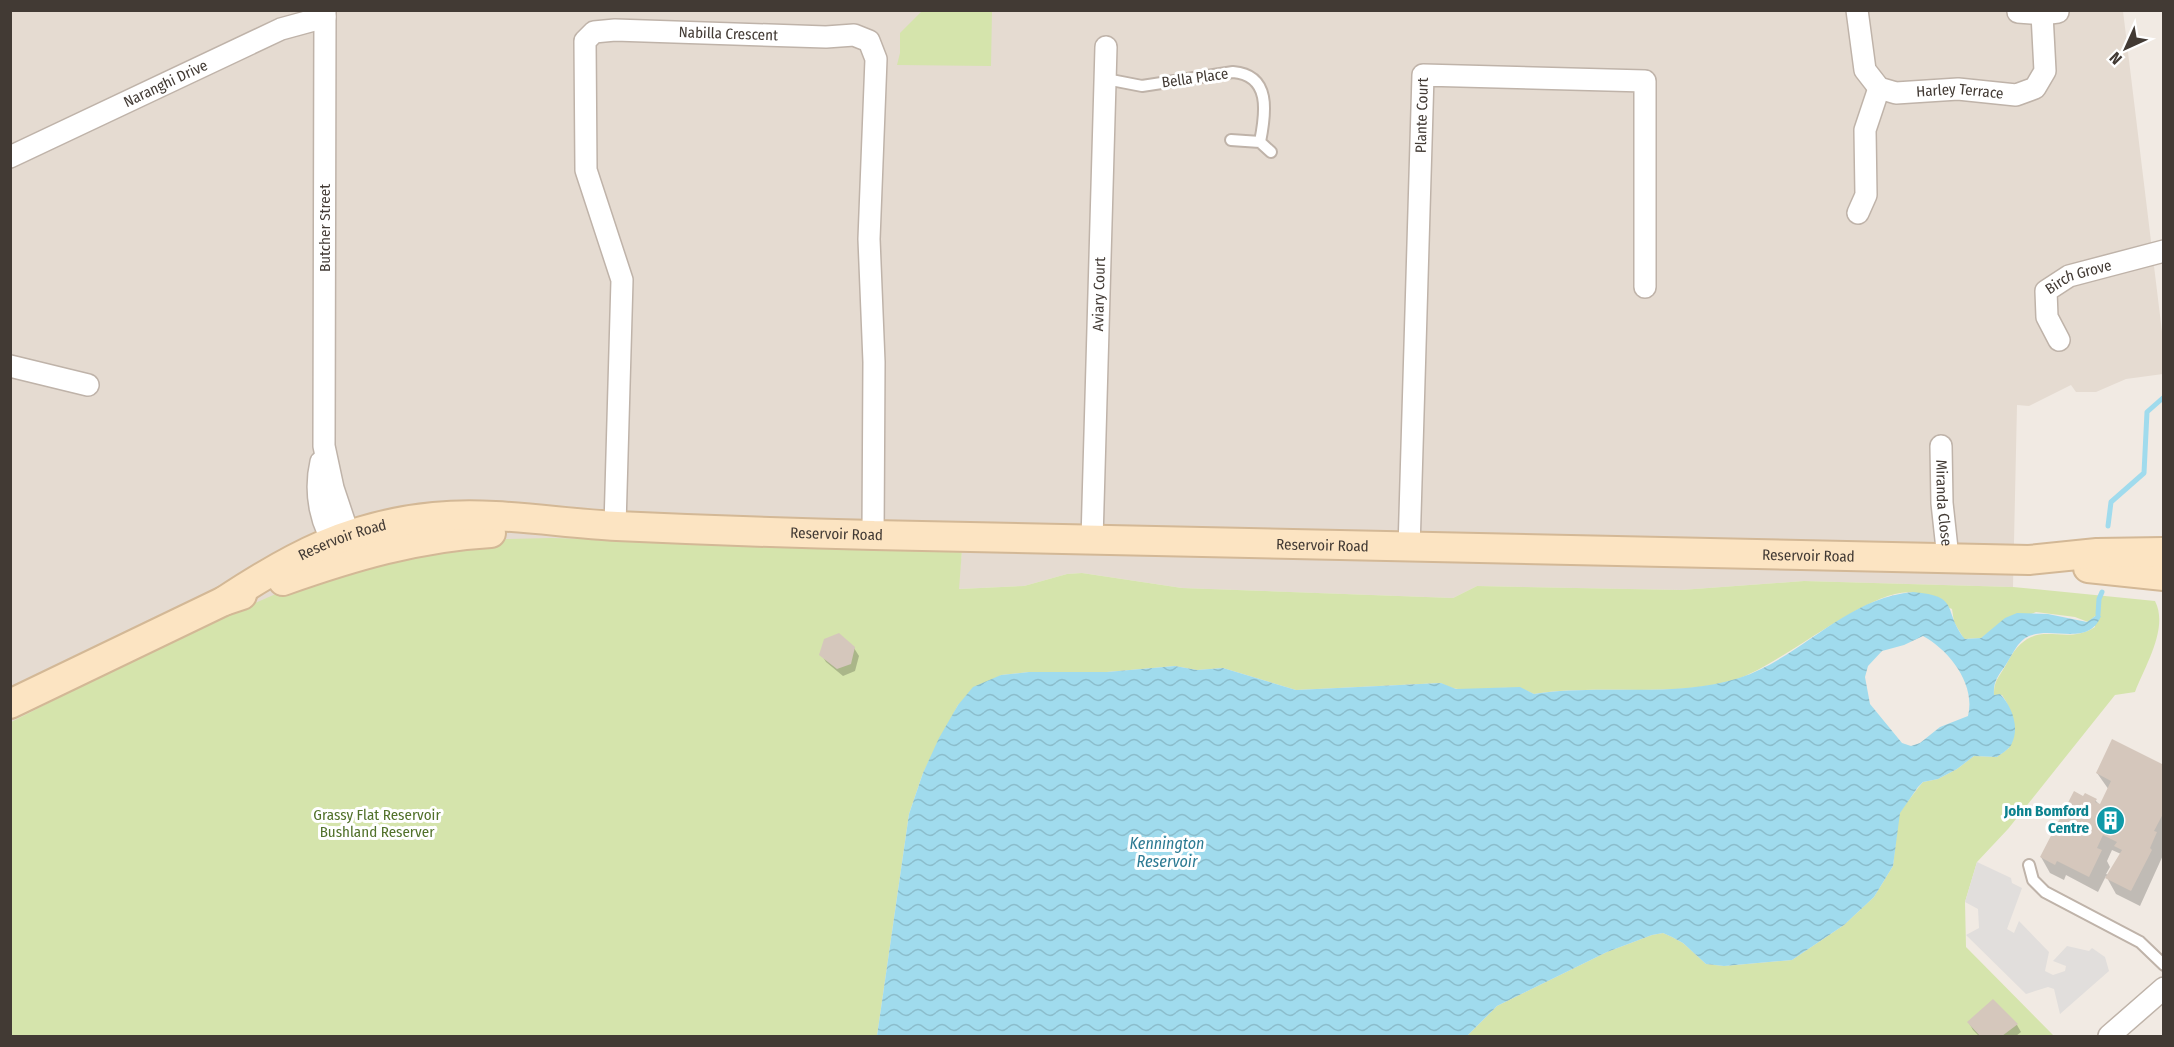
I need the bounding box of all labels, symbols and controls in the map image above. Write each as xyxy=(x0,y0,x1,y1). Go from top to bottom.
north arrow xyxy=(2096,18,2156,78)
street label: Nabilla Crescent xyxy=(678,23,778,44)
text: N xyxy=(2106,48,2126,68)
street label: Naranghi Drive xyxy=(121,56,210,111)
street label: Bella Place xyxy=(1161,64,1229,92)
street label: Plante Court xyxy=(1412,77,1432,153)
street label: Harley Terrace xyxy=(1915,80,2004,103)
street label: Butcher Street xyxy=(316,184,334,272)
street label: Birch Grove xyxy=(2042,256,2113,298)
street label: Aviary Court xyxy=(1089,257,1109,332)
street label: Miranda Close xyxy=(1932,460,1956,547)
street label: Reservoir Road xyxy=(295,516,388,564)
street label: Reservoir Road xyxy=(790,524,883,544)
street label: Reservoir Road xyxy=(1276,535,1369,555)
street label: Reservoir Road xyxy=(1762,546,1855,566)
place label: John Bomford Centre xyxy=(2003,802,2089,837)
building icon: John Bomford Centre xyxy=(2094,804,2126,836)
park label: Grassy Flat Reservoir Bushland Reserver xyxy=(313,806,441,841)
water label: Kennington Reservoir xyxy=(1130,834,1204,871)

